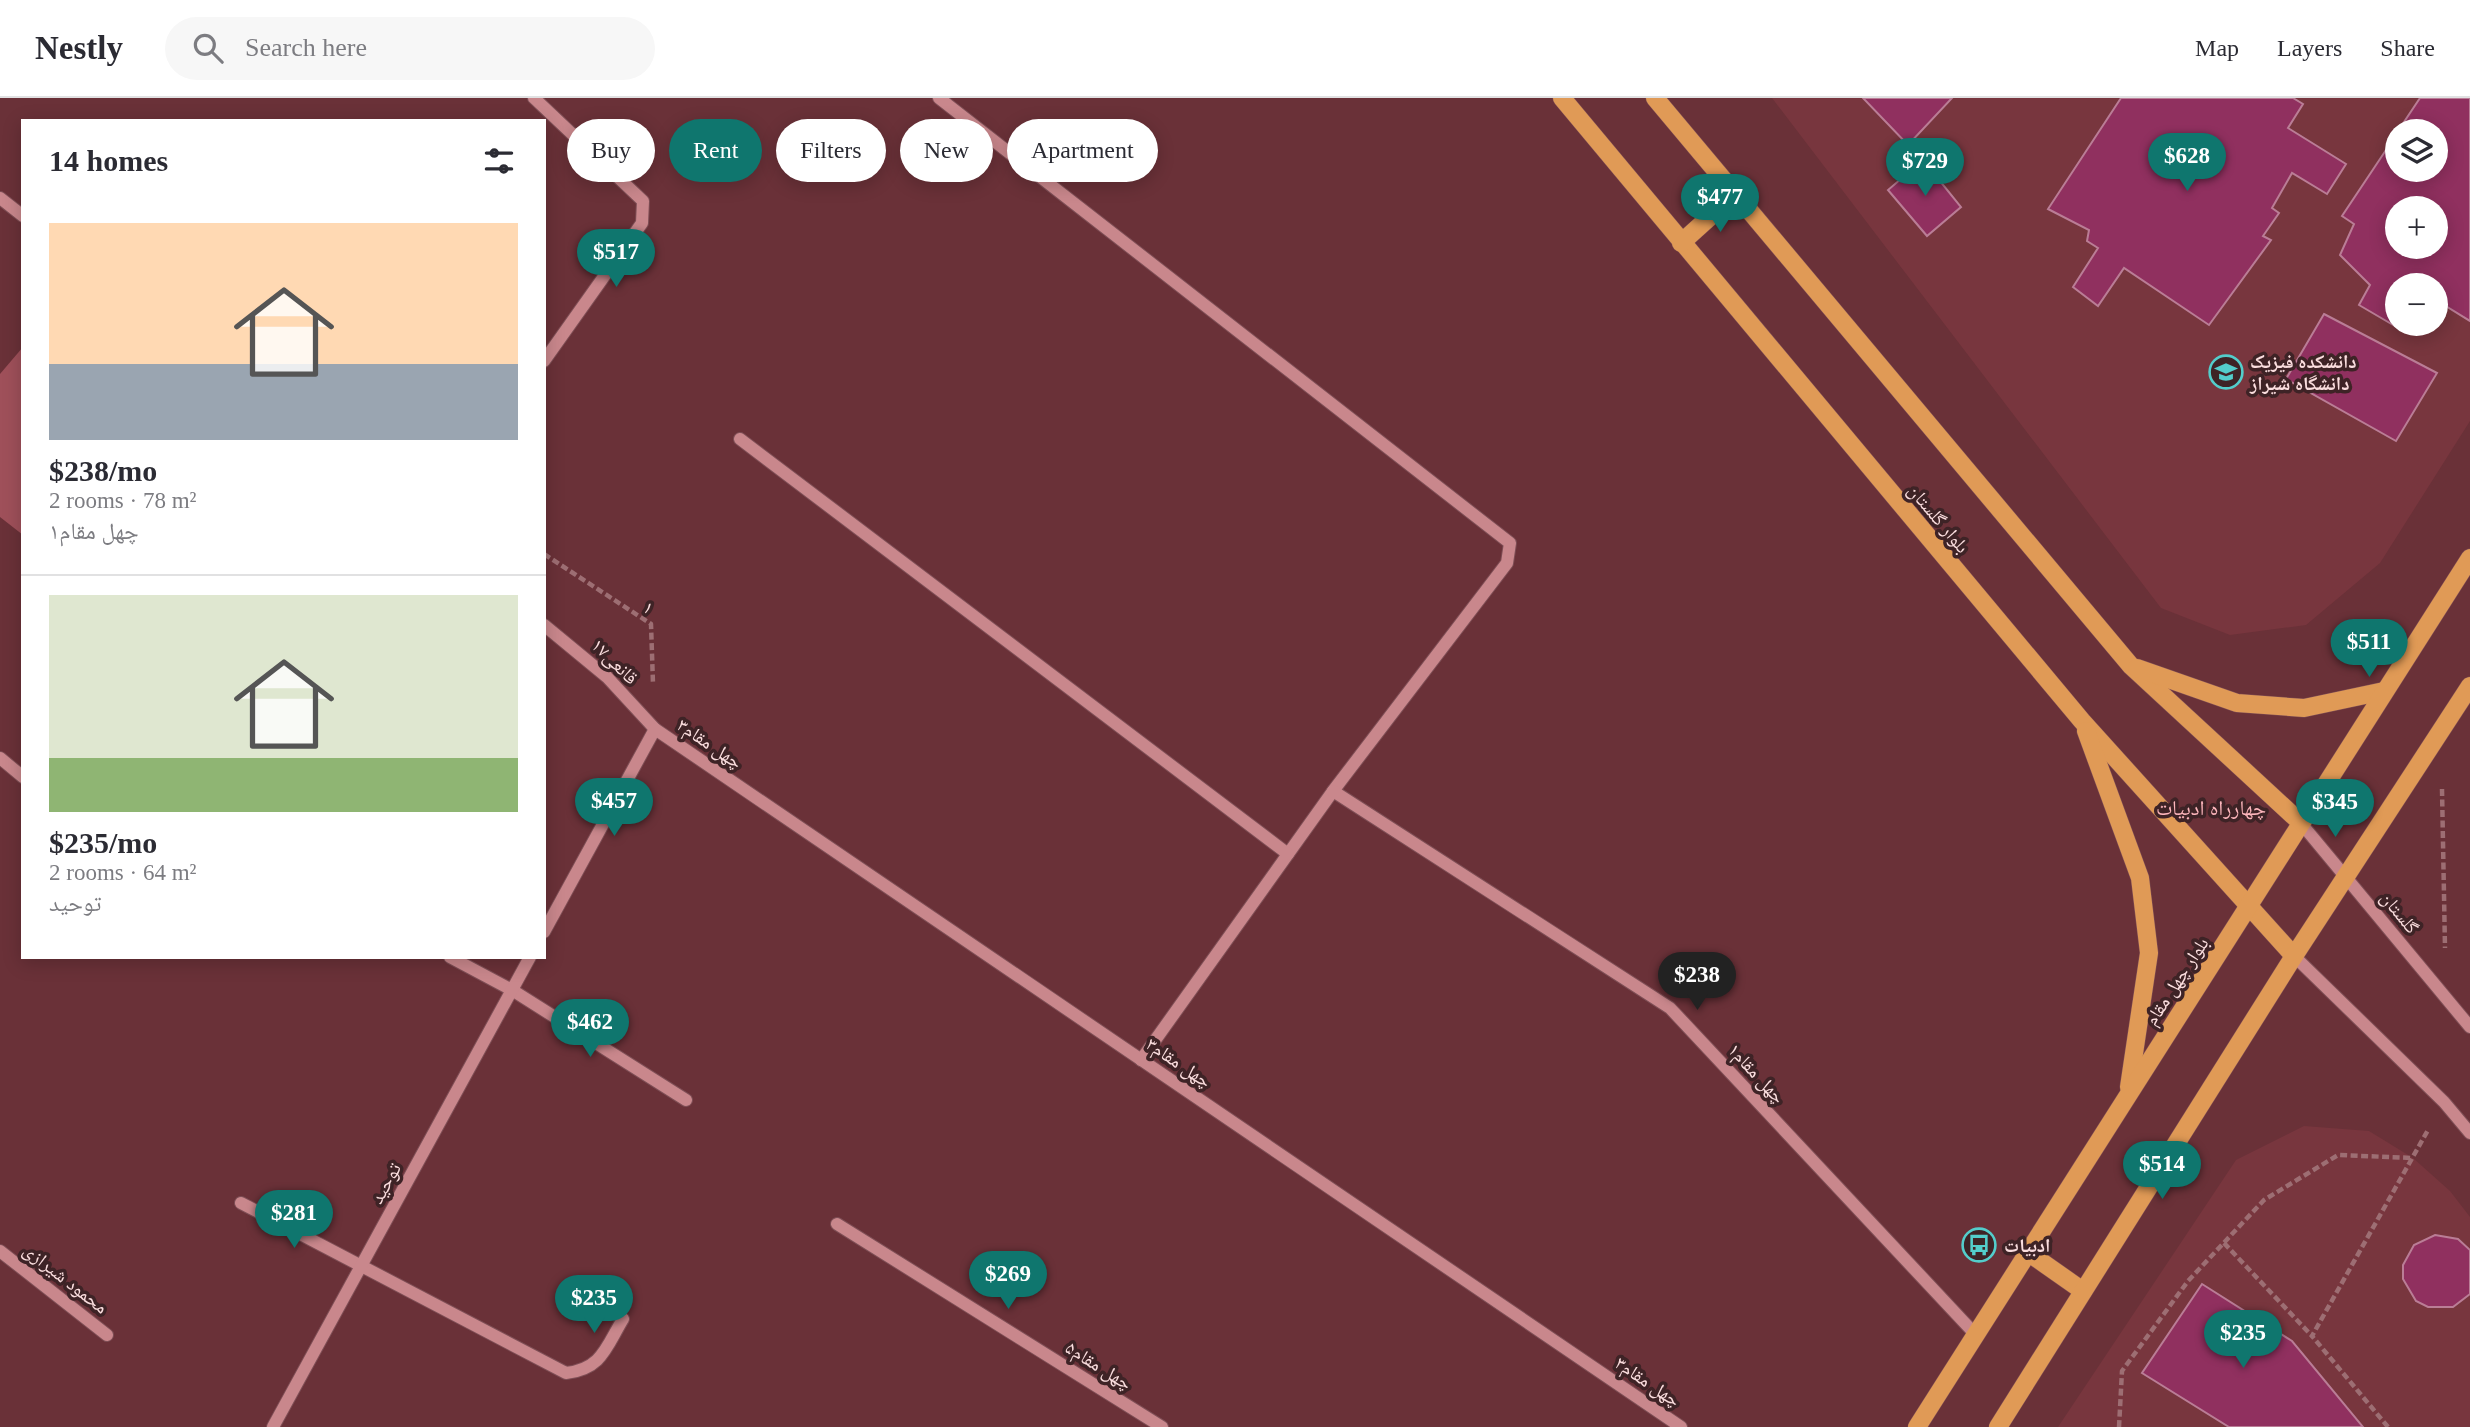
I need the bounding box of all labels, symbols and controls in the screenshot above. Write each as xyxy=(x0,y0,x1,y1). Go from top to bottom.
search box xyxy=(165,17,655,80)
icon: search xyxy=(189,29,227,67)
text: Nestly xyxy=(35,30,123,66)
text: Search here xyxy=(245,33,367,62)
text: Map xyxy=(2195,35,2239,61)
text: Layers xyxy=(2277,35,2342,61)
text: Share xyxy=(2380,35,2435,61)
chip: Buy xyxy=(567,119,655,182)
chip: Rent xyxy=(669,119,762,182)
chip: Filters xyxy=(776,119,886,182)
chip: New xyxy=(900,119,993,182)
chip: Apartment xyxy=(1007,119,1158,182)
map controls xyxy=(2385,119,2448,336)
button: layers xyxy=(2385,119,2448,182)
pin: $628 xyxy=(2146,134,2228,193)
pin: $729 xyxy=(1884,139,1966,198)
icon: filters xyxy=(480,142,518,180)
text: $628 xyxy=(2164,143,2210,168)
text: 14 homes xyxy=(49,144,168,177)
text: $729 xyxy=(1902,148,1948,173)
pin: $477 xyxy=(1679,174,1761,234)
text: $477 xyxy=(1697,184,1743,209)
button: + xyxy=(2385,196,2448,259)
pin: $517 xyxy=(575,230,657,289)
text: $517 xyxy=(593,239,639,264)
icon: home xyxy=(221,269,347,395)
button: − xyxy=(2385,273,2448,336)
place label: دانشکده فیزیک دانشگاه شیراز xyxy=(2249,351,2357,395)
school or university icon: دانشکده فیزیک دانشگاه شیراز xyxy=(2207,353,2245,391)
text: $238/mo xyxy=(49,454,157,487)
street label: بلوار گلستان xyxy=(1903,480,1973,558)
text: 2 rooms · 78 m² xyxy=(49,488,196,513)
text: چهل مقام۱ xyxy=(49,519,139,544)
street label: ۱ xyxy=(639,596,659,618)
pin: $511 xyxy=(2328,620,2410,679)
text: $511 xyxy=(2347,629,2391,654)
street label: ۱۷قانعی xyxy=(587,634,642,689)
icon: home xyxy=(221,641,347,767)
street label: چهل مقام۳ xyxy=(672,714,746,775)
pin: $457 xyxy=(573,778,655,838)
pin: $345 xyxy=(2294,780,2376,839)
text: $457 xyxy=(591,788,637,813)
text: $345 xyxy=(2312,789,2358,814)
district label: چهارراه ادبیات xyxy=(2156,796,2266,820)
text: $235/mo xyxy=(49,826,157,859)
text: 2 rooms · 64 m² xyxy=(49,860,196,885)
street label: گلستان xyxy=(2376,887,2423,938)
text: توحید xyxy=(49,891,101,916)
street label: بلوار چهل مقام xyxy=(2140,933,2215,1031)
pin: $238 xyxy=(1656,953,1738,1012)
text: $238 xyxy=(1674,962,1720,987)
pin: $462 xyxy=(549,1000,631,1059)
text: $462 xyxy=(567,1009,613,1034)
street label: چهل مقام۳ xyxy=(1141,1033,1215,1094)
street label: چهل مقام۱ xyxy=(1722,1039,1790,1110)
pin: $514 xyxy=(2121,1142,2203,1201)
text: $514 xyxy=(2139,1151,2185,1176)
street label: توحید xyxy=(366,1159,406,1208)
pin: $281 xyxy=(253,1190,335,1250)
text: $281 xyxy=(271,1200,317,1225)
bus stop icon: ادبیات xyxy=(1960,1226,1998,1264)
place label: ادبیات xyxy=(2004,1235,2051,1257)
street label: محمود شیرازی xyxy=(19,1239,112,1319)
pin: $269 xyxy=(967,1252,1049,1311)
text: $269 xyxy=(985,1261,1031,1286)
pin: $235 xyxy=(553,1276,635,1335)
text: $235 xyxy=(571,1285,617,1310)
pin: $235 xyxy=(2202,1310,2284,1370)
text: $235 xyxy=(2220,1320,2266,1345)
street label: چهل مقام۵ xyxy=(1060,1337,1136,1396)
street label: چهل مقام۳ xyxy=(1610,1352,1684,1413)

